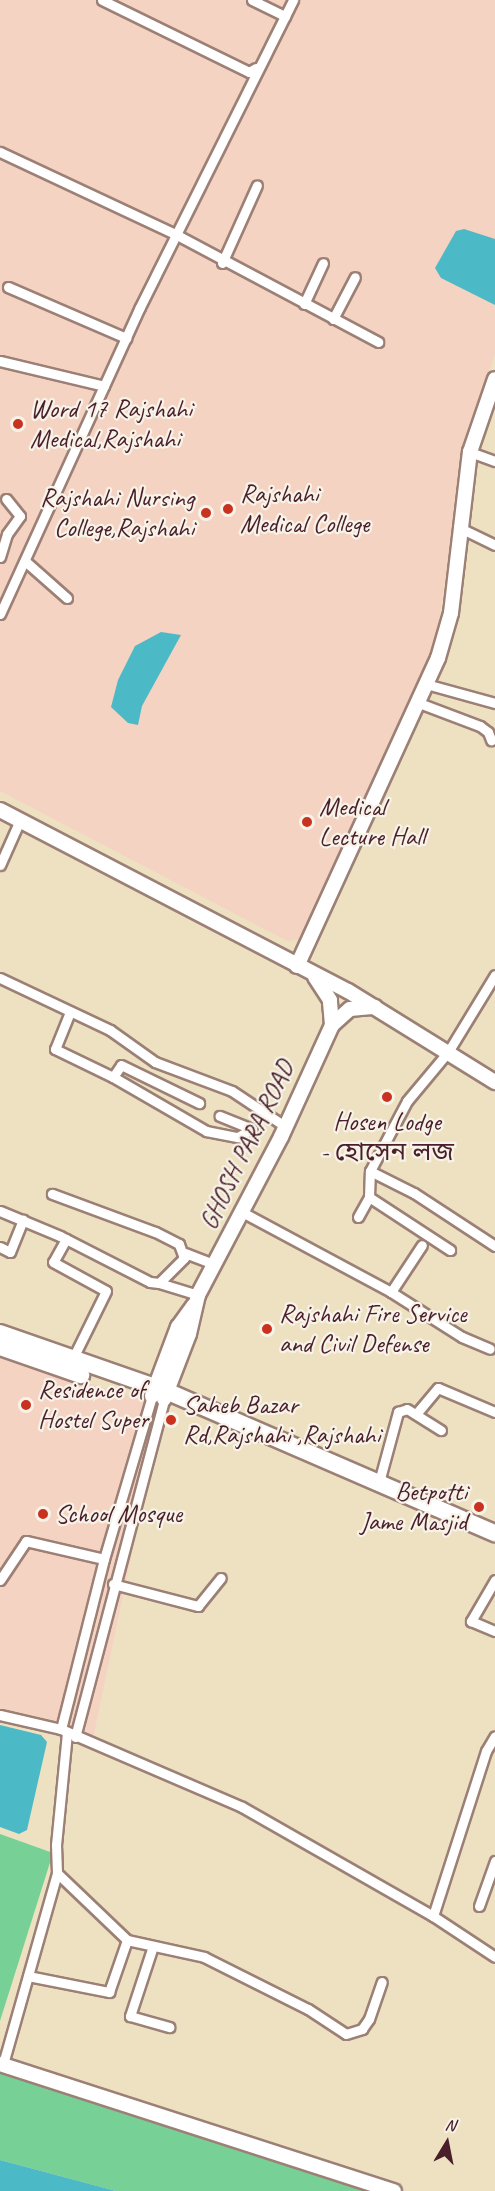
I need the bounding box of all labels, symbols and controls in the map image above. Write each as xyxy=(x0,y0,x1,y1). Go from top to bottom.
place label: Word 17 Rajshahi Medical,Rajshahi xyxy=(30,393,192,454)
marker: Word 17 Rajshahi Medical,Rajshahi xyxy=(11,417,25,431)
place label: Rajshahi Medical College xyxy=(240,478,369,540)
place label: Rajshahi Nursing College,Rajshahi xyxy=(40,482,194,544)
marker: Rajshahi Medical College xyxy=(221,502,235,516)
marker: Rajshahi Nursing College,Rajshahi xyxy=(199,506,213,520)
place label: Medical Lecture Hall xyxy=(319,791,425,852)
marker: Medical Lecture Hall xyxy=(300,815,314,829)
street label: GHOSH PARA ROAD xyxy=(193,1055,301,1235)
marker: Hosen Lodge - হোসেন লজ xyxy=(380,1090,394,1104)
place label: Hosen Lodge - হোসেন লজ xyxy=(320,1106,454,1168)
place label: Rajshahi Fire Service and Civil Defense xyxy=(279,1298,466,1360)
marker: Rajshahi Fire Service and Civil Defense xyxy=(260,1322,274,1336)
place label: Residence of Hostel Super xyxy=(38,1374,148,1436)
place label: Saheb Bazar Rd,Rajshahi ,Rajshahi xyxy=(183,1389,380,1450)
marker: Residence of Hostel Super xyxy=(19,1398,33,1412)
marker: Saheb Bazar Rd,Rajshahi ,Rajshahi xyxy=(164,1413,178,1427)
place label: Betpotti Jame Masjid xyxy=(359,1476,467,1538)
place label: School Mosque xyxy=(55,1498,182,1530)
marker: Betpotti Jame Masjid xyxy=(472,1500,486,1514)
marker: School Mosque xyxy=(36,1507,50,1521)
north arrow xyxy=(417,2113,477,2173)
text: N xyxy=(444,2115,457,2136)

